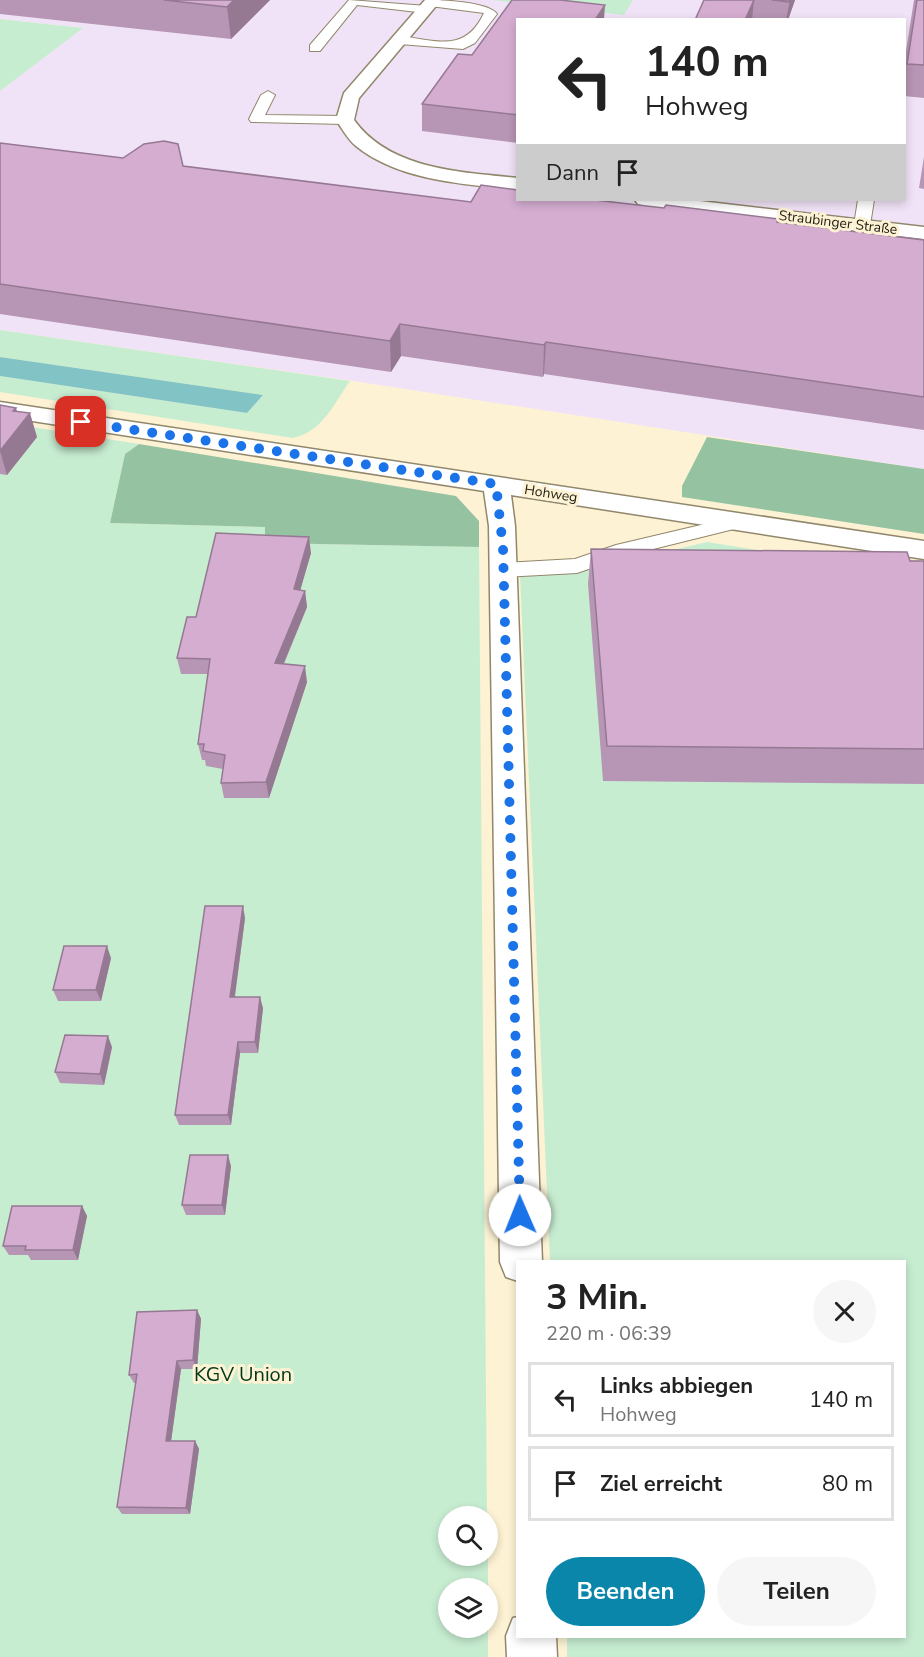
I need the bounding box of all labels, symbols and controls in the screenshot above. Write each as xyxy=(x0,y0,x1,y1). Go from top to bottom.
text: 140 m xyxy=(645,34,769,91)
icon: left xyxy=(546,42,624,120)
text: Hohweg xyxy=(645,88,748,125)
icon: arrive xyxy=(611,156,644,189)
text: Dann xyxy=(546,158,599,188)
street label: Straubinger Straße xyxy=(778,206,898,239)
pin xyxy=(55,396,106,447)
icon: arrive xyxy=(64,405,97,438)
street label: Hohweg xyxy=(523,480,579,507)
position arrow xyxy=(488,1183,552,1247)
text: 3 Min. xyxy=(546,1273,648,1322)
button: close xyxy=(813,1280,876,1343)
text: 220 m · 06:39 xyxy=(546,1320,672,1347)
park label: KGV Union xyxy=(194,1361,292,1388)
text: Links abbiegen xyxy=(600,1371,753,1401)
icon: left xyxy=(549,1383,582,1416)
text: 140 m xyxy=(809,1385,873,1415)
text: Hohweg xyxy=(600,1401,677,1428)
icon: arrive xyxy=(549,1467,582,1500)
text: Ziel erreicht xyxy=(600,1469,722,1499)
text: 80 m xyxy=(822,1469,873,1499)
map controls xyxy=(438,1506,498,1638)
button: search xyxy=(438,1506,498,1566)
button: Beenden xyxy=(546,1557,705,1626)
button: Teilen xyxy=(717,1557,876,1626)
button: layers xyxy=(438,1578,498,1638)

